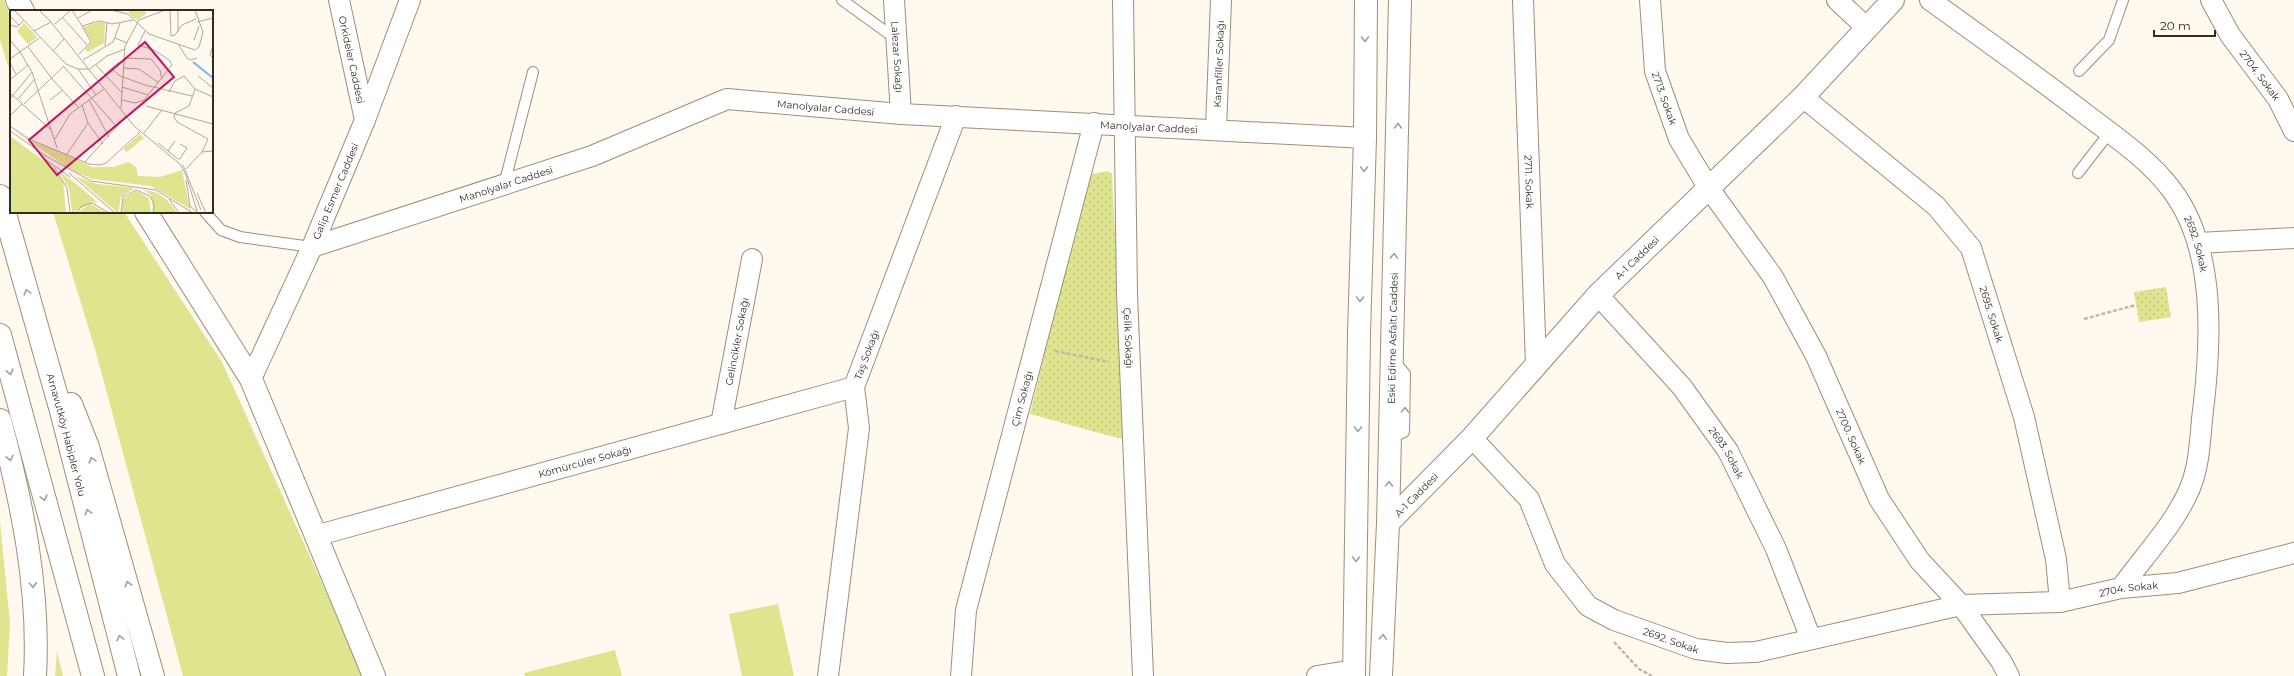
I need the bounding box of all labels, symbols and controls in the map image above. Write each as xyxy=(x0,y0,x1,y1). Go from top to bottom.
inset map xyxy=(10,10,213,213)
scale bar xyxy=(2154,12,2215,38)
street label: Orkideler Caddesi xyxy=(336,15,368,105)
text: 20 m xyxy=(2160,18,2191,33)
street label: Karanfiller Sokağı xyxy=(1210,20,1227,108)
street label: Lalezar Sokağı xyxy=(889,21,906,93)
one-way arrow xyxy=(1361,36,1369,42)
street label: 2704. Sokak xyxy=(2237,47,2283,103)
street label: 2713. Sokak xyxy=(1649,70,1680,127)
street label: Manolyalar Caddesi xyxy=(776,97,875,118)
street label: Manolyalar Caddesi xyxy=(1100,118,1198,136)
one-way arrow xyxy=(1393,123,1402,129)
street label: Galip Esmer Caddesi xyxy=(309,141,361,241)
street label: 2711. Sokak xyxy=(1522,155,1537,209)
street label: Manolyalar Caddesi xyxy=(458,163,554,205)
one-way arrow xyxy=(1360,166,1368,172)
street label: 2692. Sokak xyxy=(2182,213,2211,273)
street label: A-1 Caddesi xyxy=(1612,233,1662,282)
one-way arrow xyxy=(1390,253,1398,259)
street label: Eski Edirne Asfaltı Caddesi xyxy=(1384,272,1400,404)
street label: 2695. Sokak xyxy=(1977,284,2007,344)
one-way arrow xyxy=(23,289,32,296)
street label: Gelincikler Sokağı xyxy=(722,296,751,387)
one-way arrow xyxy=(1356,296,1365,302)
street label: Çelik Sokağı xyxy=(1121,307,1137,369)
street label: Taş Sokağı xyxy=(851,328,882,381)
one-way arrow xyxy=(5,369,14,376)
street label: Çim Sokağı xyxy=(1008,369,1035,428)
street label: Arnavutköy Habipler Yolu xyxy=(44,372,89,498)
street label: 2700. Sokak xyxy=(1833,406,1869,466)
one-way arrow xyxy=(1401,407,1409,413)
street label: 2693. Sokak xyxy=(1706,424,1747,481)
one-way arrow xyxy=(1354,426,1362,432)
street label: Kömürcüler Sokağı xyxy=(537,442,633,480)
one-way arrow xyxy=(5,455,13,461)
one-way arrow xyxy=(88,456,97,463)
street label: A-1 Caddesi xyxy=(1391,470,1441,519)
one-way arrow xyxy=(1385,481,1393,487)
one-way arrow xyxy=(39,494,48,501)
one-way arrow xyxy=(84,509,93,516)
one-way arrow xyxy=(1352,556,1360,562)
street label: 2704. Sokak xyxy=(2098,578,2159,599)
one-way arrow xyxy=(125,581,133,588)
one-way arrow xyxy=(29,582,38,589)
street label: 2692. Sokak xyxy=(1641,624,1701,656)
one-way arrow xyxy=(1378,634,1387,640)
one-way arrow xyxy=(116,635,125,642)

